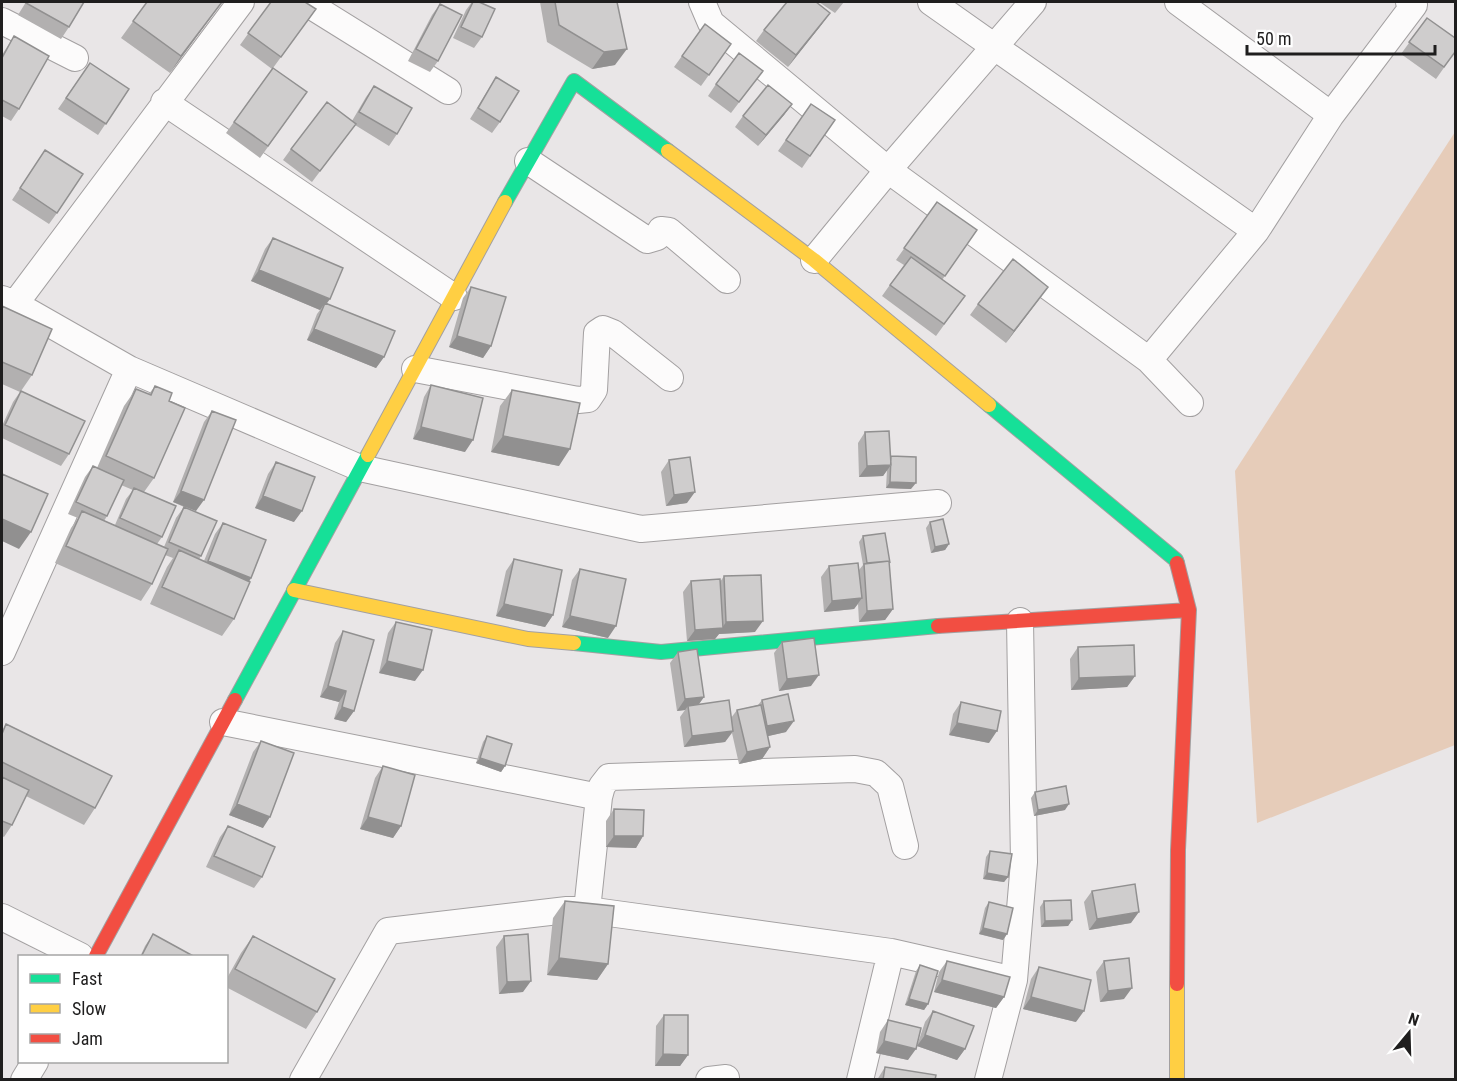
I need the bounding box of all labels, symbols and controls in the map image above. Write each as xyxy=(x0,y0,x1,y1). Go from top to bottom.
scale bar xyxy=(1247,18,1434,56)
text: 50 m xyxy=(1256,28,1291,49)
legend xyxy=(18,955,228,1063)
text: Fast xyxy=(72,968,103,989)
text: Slow xyxy=(72,998,107,1019)
north arrow xyxy=(1379,1003,1439,1063)
text: N xyxy=(1406,1009,1421,1030)
text: Jam xyxy=(72,1028,103,1049)

